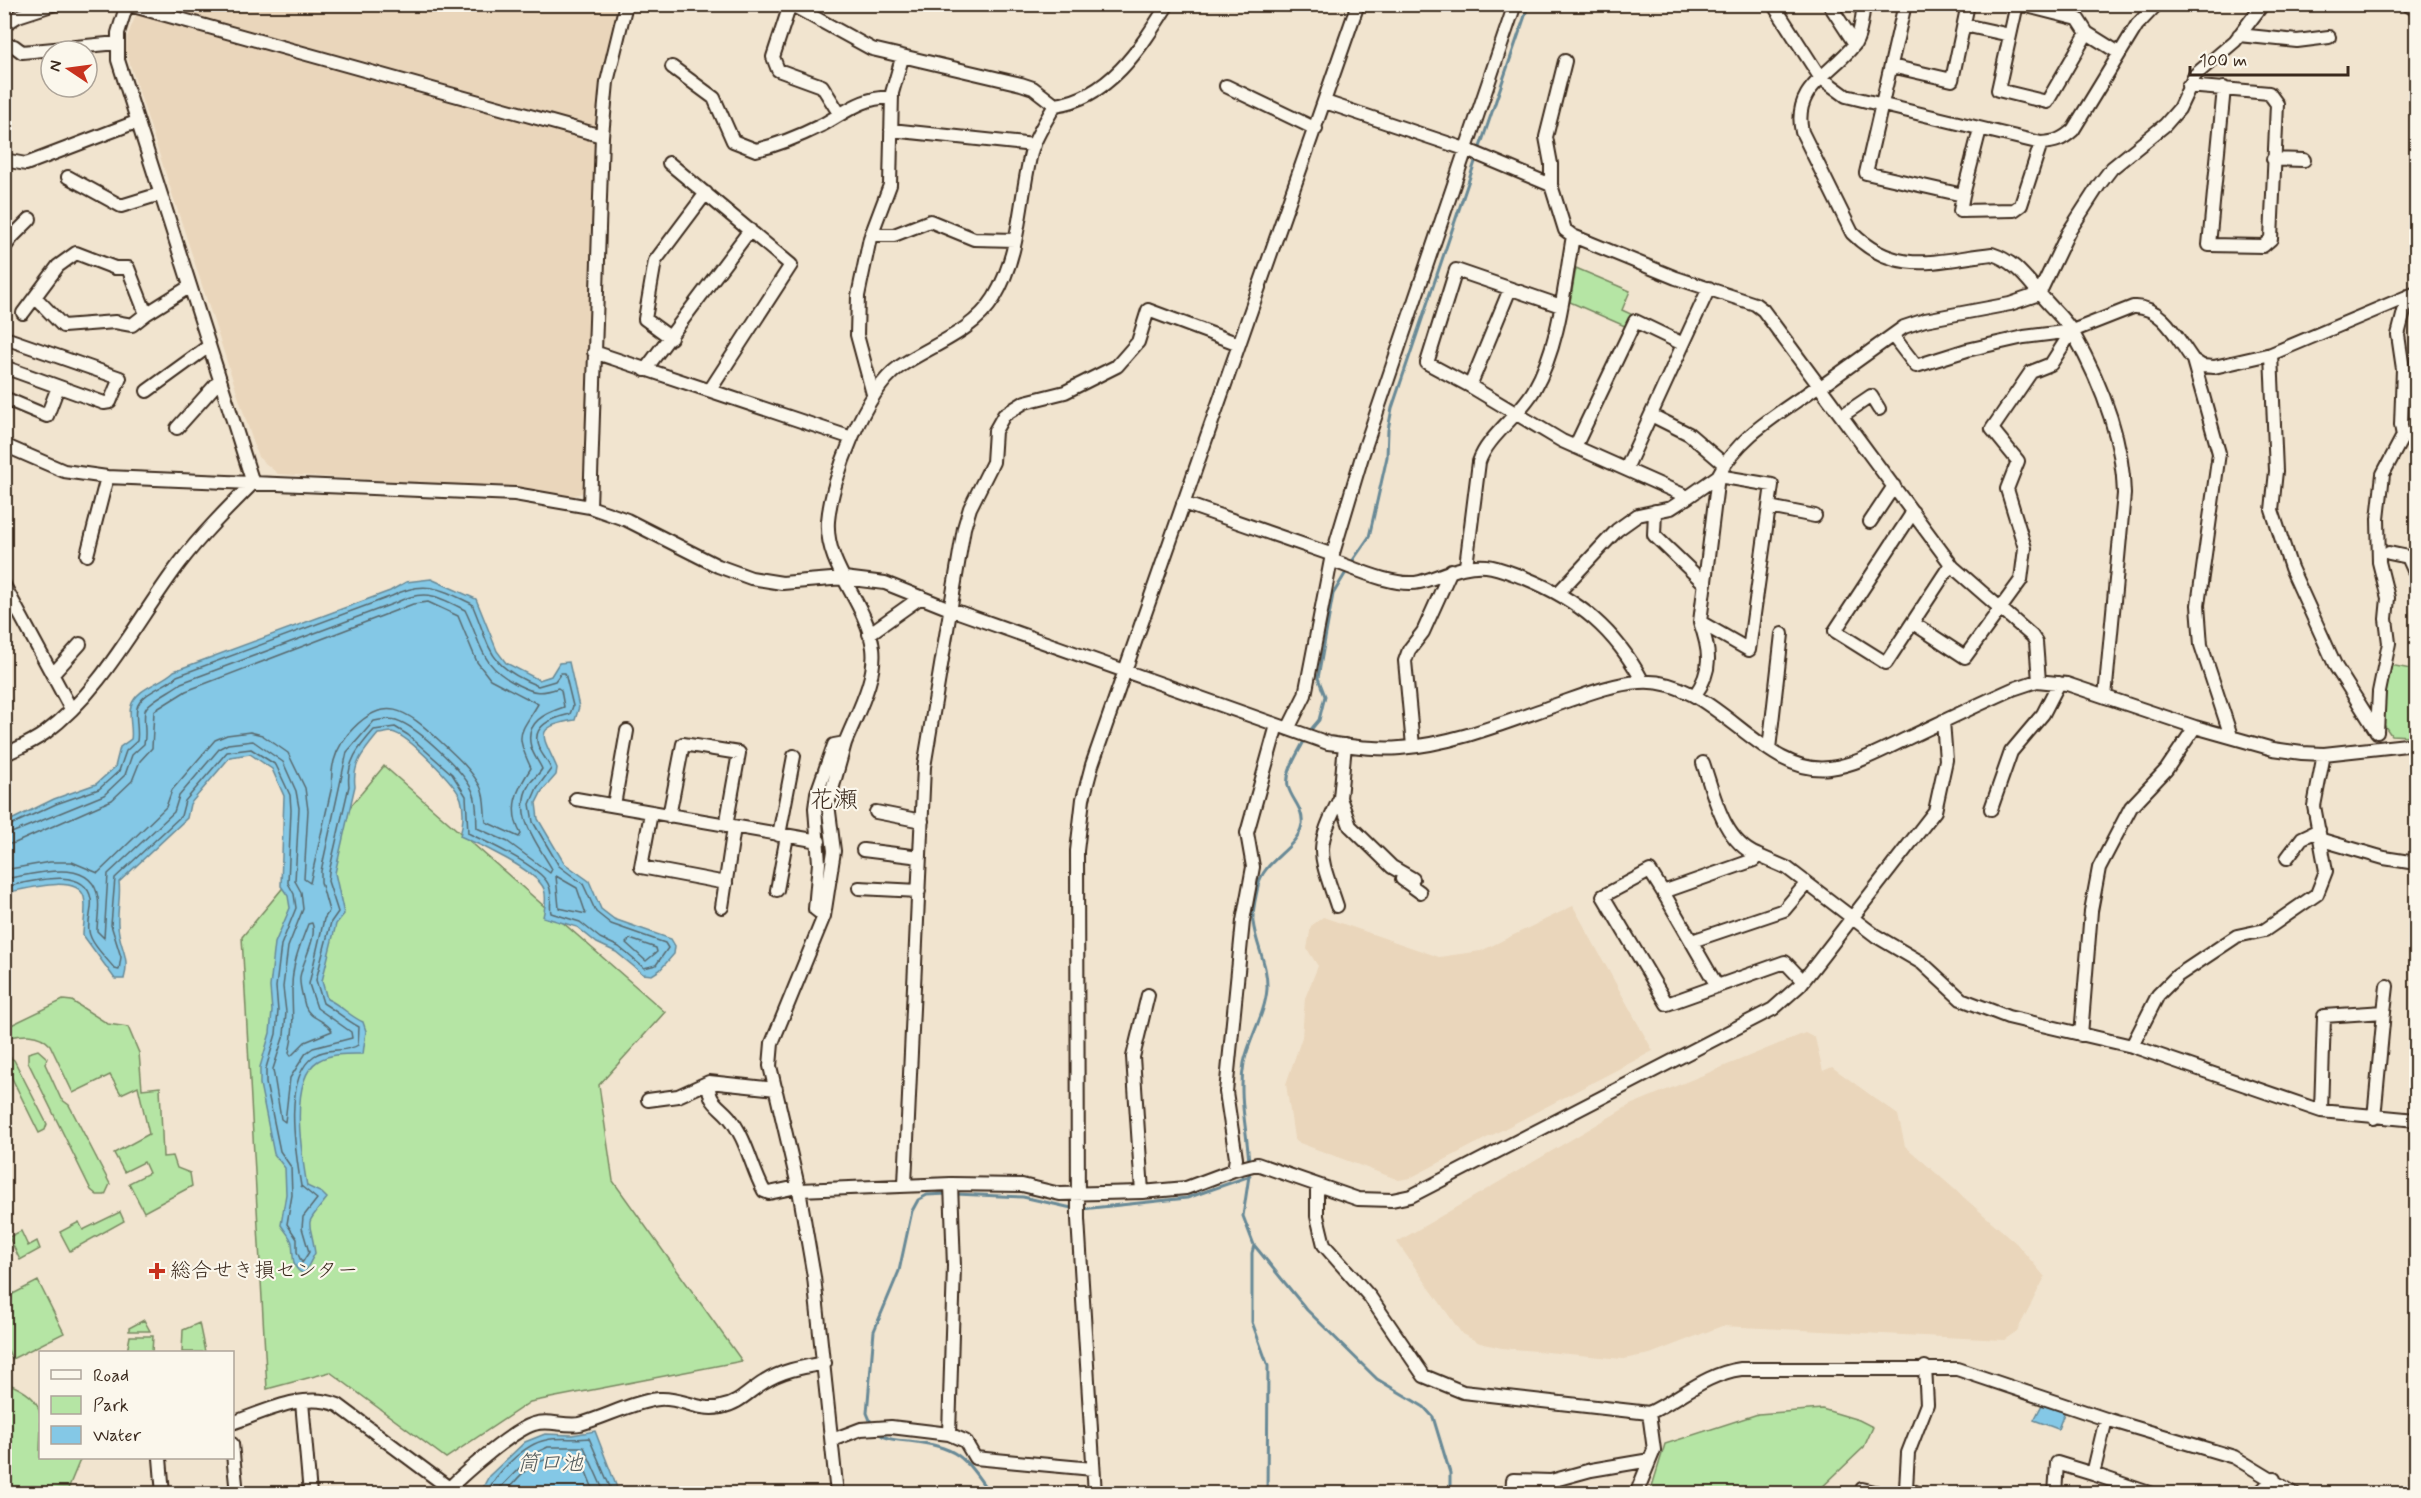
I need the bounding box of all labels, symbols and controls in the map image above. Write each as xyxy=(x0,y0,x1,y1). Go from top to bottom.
north arrow xyxy=(39,39,99,99)
scale bar xyxy=(2190,39,2348,77)
text: 100 m xyxy=(2199,49,2247,73)
text: N xyxy=(44,58,67,74)
district label: 花瀬 xyxy=(810,785,858,816)
place label: 総合せき損センター xyxy=(170,1257,358,1285)
marker: 総合せき損センター xyxy=(148,1262,166,1280)
legend xyxy=(39,1351,234,1459)
text: Road xyxy=(93,1364,129,1388)
text: Park xyxy=(93,1394,129,1418)
text: Water xyxy=(93,1424,142,1448)
water label: 筒口池 xyxy=(517,1450,584,1478)

